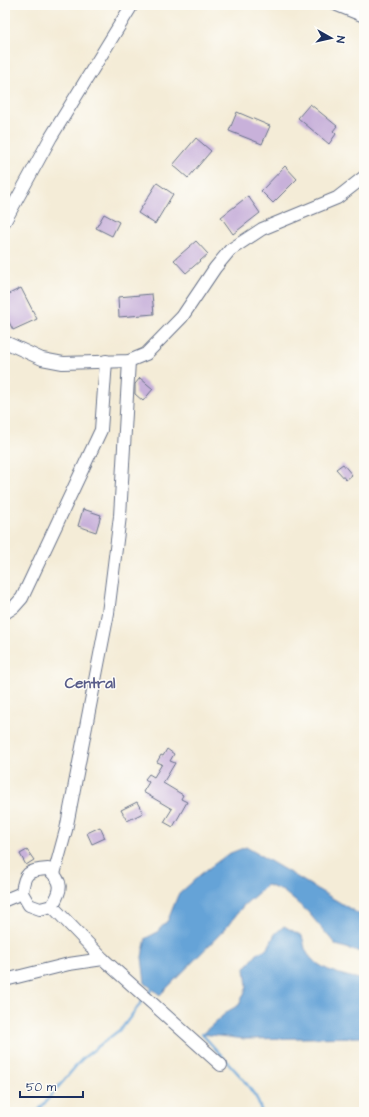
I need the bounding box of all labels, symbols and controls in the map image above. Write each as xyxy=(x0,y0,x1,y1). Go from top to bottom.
north arrow xyxy=(311,18,351,58)
text: N xyxy=(332,35,348,44)
district label: Central xyxy=(65,673,116,694)
scale bar xyxy=(20,1073,83,1099)
text: 50 m xyxy=(26,1079,57,1096)

